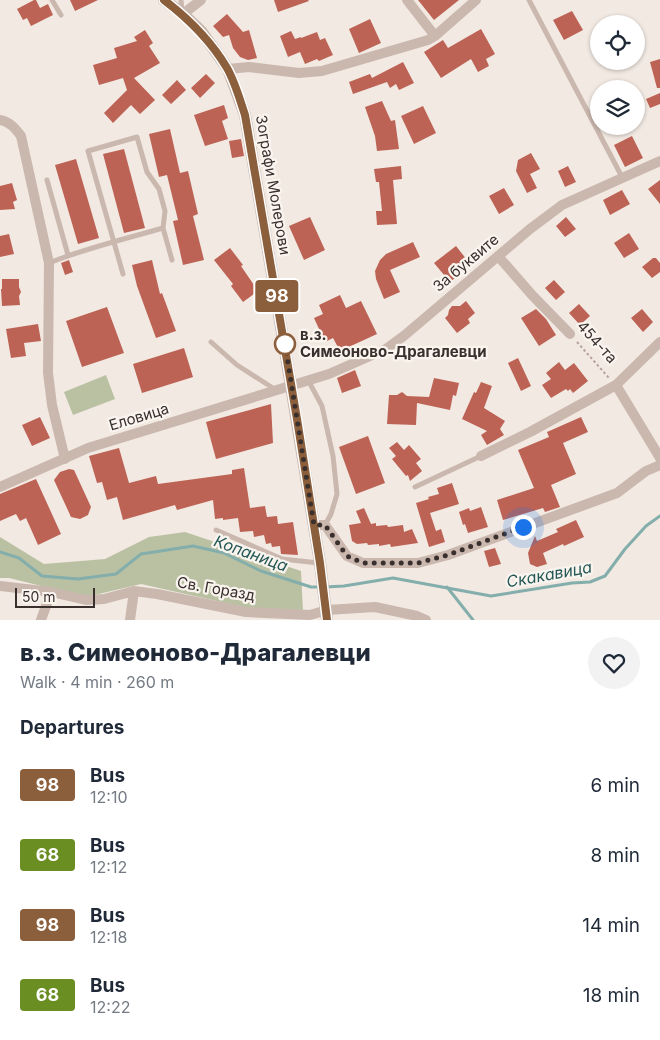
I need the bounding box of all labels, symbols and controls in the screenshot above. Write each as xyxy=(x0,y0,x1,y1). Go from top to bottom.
map controls xyxy=(590,15,645,135)
button: locate xyxy=(590,15,645,70)
button: layers xyxy=(590,80,645,135)
street label: Зографи Молерови xyxy=(252,114,295,256)
street label: За буквите xyxy=(429,230,502,296)
line badge: 98 xyxy=(254,280,300,312)
text: 98 xyxy=(265,285,289,306)
street label: 454-та xyxy=(573,316,621,367)
place label: в.з. Симеоново-Драгалевци xyxy=(300,325,487,361)
marker: в.з. Симеоново-Драгалевци xyxy=(274,333,296,355)
street label: Еловица xyxy=(107,398,171,435)
your location xyxy=(511,515,536,540)
water label: Копаница xyxy=(211,530,291,576)
water label: Скакавица xyxy=(505,557,594,591)
street label: Св. Горазд xyxy=(176,572,257,605)
scale bar xyxy=(15,585,95,608)
text: 50 m xyxy=(22,588,56,605)
button: heart xyxy=(588,637,640,689)
text: в.з. Симеоново-Драгалевци xyxy=(20,638,371,667)
text: Walk · 4 min · 260 m xyxy=(20,672,174,692)
text: Departures xyxy=(20,716,124,739)
text: Bus xyxy=(90,764,125,787)
text: 98 xyxy=(36,774,59,795)
text: 6 min xyxy=(590,774,640,797)
text: 12:10 xyxy=(90,787,127,807)
text: Bus xyxy=(90,834,125,857)
text: 68 xyxy=(36,844,59,865)
text: 8 min xyxy=(590,844,640,867)
text: 12:12 xyxy=(90,857,127,877)
text: Bus xyxy=(90,904,125,927)
text: 98 xyxy=(36,914,59,935)
text: 14 min xyxy=(582,914,640,937)
text: 12:18 xyxy=(90,927,127,947)
text: Bus xyxy=(90,974,125,997)
text: 68 xyxy=(36,984,59,1005)
text: 18 min xyxy=(583,984,640,1007)
text: 12:22 xyxy=(90,997,130,1017)

